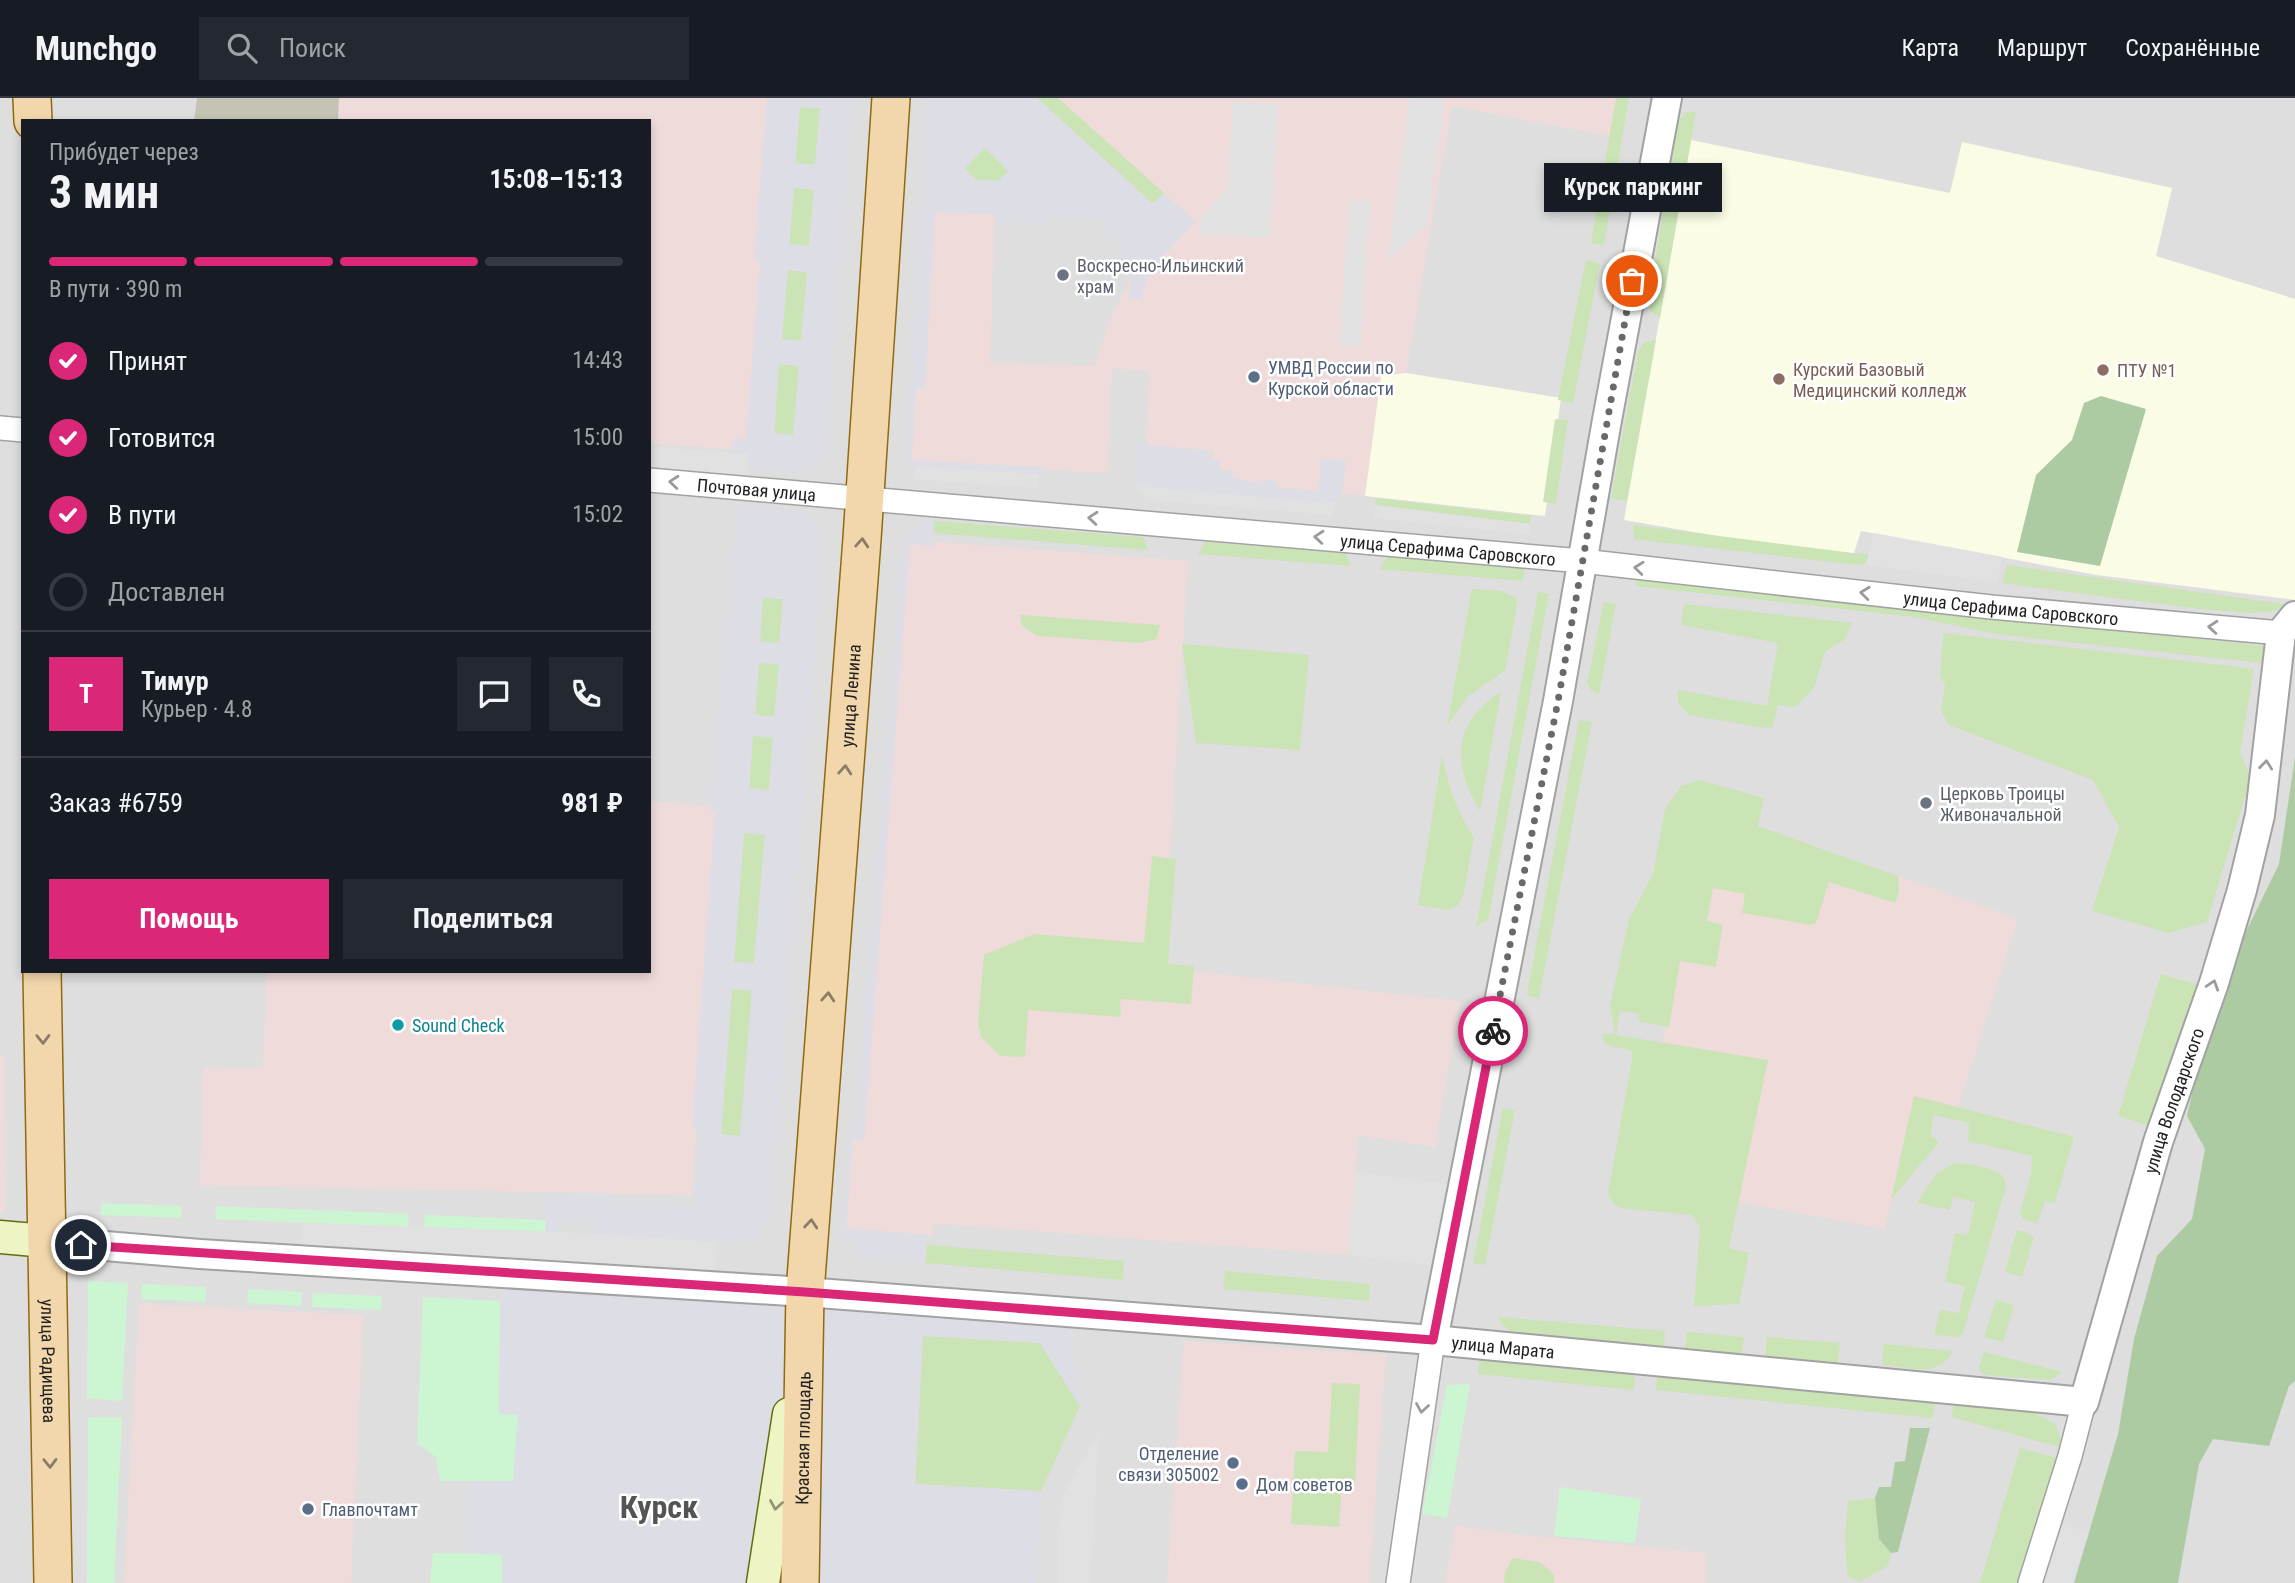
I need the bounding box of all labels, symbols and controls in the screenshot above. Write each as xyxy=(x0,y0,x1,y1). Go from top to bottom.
search box xyxy=(199,17,689,80)
text: Munchgo xyxy=(35,29,157,68)
icon: search xyxy=(223,29,261,67)
text: Поиск xyxy=(279,33,346,63)
text: Карта xyxy=(1902,34,1959,62)
text: Маршрут xyxy=(1997,34,2087,62)
text: Сохранённые xyxy=(2125,34,2260,62)
text: Прибудет через xyxy=(49,139,199,166)
callout: Курск паркинг xyxy=(1543,162,1721,211)
text: 15:08–15:13 xyxy=(489,164,623,194)
text: 3 мин xyxy=(49,165,159,219)
text: Курск паркинг xyxy=(1564,174,1702,201)
pin xyxy=(1602,251,1662,311)
place label: Воскресно-Ильинский храм xyxy=(1077,255,1244,297)
icon: bag xyxy=(1613,262,1651,300)
marker: Воскресно-Ильинский храм xyxy=(1055,267,1071,283)
text: В пути · 390 m xyxy=(49,276,182,303)
icon: check xyxy=(49,342,87,380)
text: Принят xyxy=(108,346,187,376)
text: 14:43 xyxy=(572,347,623,374)
place label: УМВД России по Курской области xyxy=(1268,357,1394,399)
place label: Курский Базовый Медицинский колледж xyxy=(1793,359,1967,401)
place label: ПТУ №1 xyxy=(2117,360,2176,381)
marker: ПТУ №1 xyxy=(2095,362,2111,378)
marker: УМВД России по Курской области xyxy=(1246,369,1262,385)
marker: Курский Базовый Медицинский колледж xyxy=(1771,371,1787,387)
icon: check xyxy=(49,419,87,457)
text: Готовится xyxy=(108,423,216,453)
text: 15:00 xyxy=(572,424,623,451)
street label: Почтовая улица xyxy=(696,474,817,505)
one-way arrow xyxy=(669,475,680,490)
icon: check xyxy=(49,496,87,534)
text: В пути xyxy=(108,500,177,530)
text: 15:02 xyxy=(572,501,623,528)
one-way arrow xyxy=(1087,511,1098,526)
one-way arrow xyxy=(1313,530,1324,545)
street label: улица Серафима Саровского xyxy=(1339,530,1557,569)
one-way arrow xyxy=(854,537,869,548)
one-way arrow xyxy=(1633,560,1645,575)
text: Доставлен xyxy=(108,577,225,607)
one-way arrow xyxy=(1859,585,1871,600)
street label: улица Серафима Саровского xyxy=(1902,587,2119,629)
one-way arrow xyxy=(2208,620,2219,635)
street label: улица Ленина xyxy=(836,643,865,748)
button: chat xyxy=(457,657,531,731)
button: phone xyxy=(549,657,623,731)
text: Тимур xyxy=(141,666,209,696)
text: Т xyxy=(79,679,93,709)
text: Курьер · 4.8 xyxy=(141,696,252,723)
one-way arrow xyxy=(2258,759,2273,770)
one-way arrow xyxy=(837,764,852,775)
place label: Церковь Троицы Живоначальной xyxy=(1940,783,2065,825)
text: Заказ #6759 xyxy=(49,788,183,818)
text: 981 ₽ xyxy=(561,788,623,818)
marker: Церковь Троицы Живоначальной xyxy=(1918,795,1934,811)
button: Помощь xyxy=(49,879,329,959)
button: Поделиться xyxy=(343,879,623,959)
one-way arrow xyxy=(2205,980,2219,992)
one-way arrow xyxy=(820,991,835,1002)
courier xyxy=(1458,996,1528,1066)
icon: bike xyxy=(1474,1012,1512,1050)
place label: Sound Check xyxy=(412,1015,505,1036)
marker: Sound Check xyxy=(390,1017,406,1033)
street label: улица Володарского xyxy=(2139,1025,2208,1176)
one-way arrow xyxy=(35,1035,51,1045)
pin xyxy=(51,1215,111,1275)
one-way arrow xyxy=(803,1218,818,1229)
icon: home xyxy=(62,1226,100,1264)
street label: улица Радищева xyxy=(37,1299,61,1423)
street label: улица Марата xyxy=(1451,1331,1556,1362)
street label: Красная площадь xyxy=(791,1371,814,1505)
one-way arrow xyxy=(1415,1402,1430,1414)
place label: Отделение связи 305002 xyxy=(1118,1443,1219,1485)
marker: Отделение связи 305002 xyxy=(1225,1455,1241,1471)
one-way arrow xyxy=(42,1458,58,1469)
place label: Дом советов xyxy=(1256,1474,1353,1495)
marker: Дом советов xyxy=(1234,1476,1250,1492)
district label: Курск xyxy=(620,1488,698,1526)
place label: Главпочтамт xyxy=(322,1499,418,1520)
one-way arrow xyxy=(769,1499,784,1511)
marker: Главпочтамт xyxy=(300,1501,316,1517)

